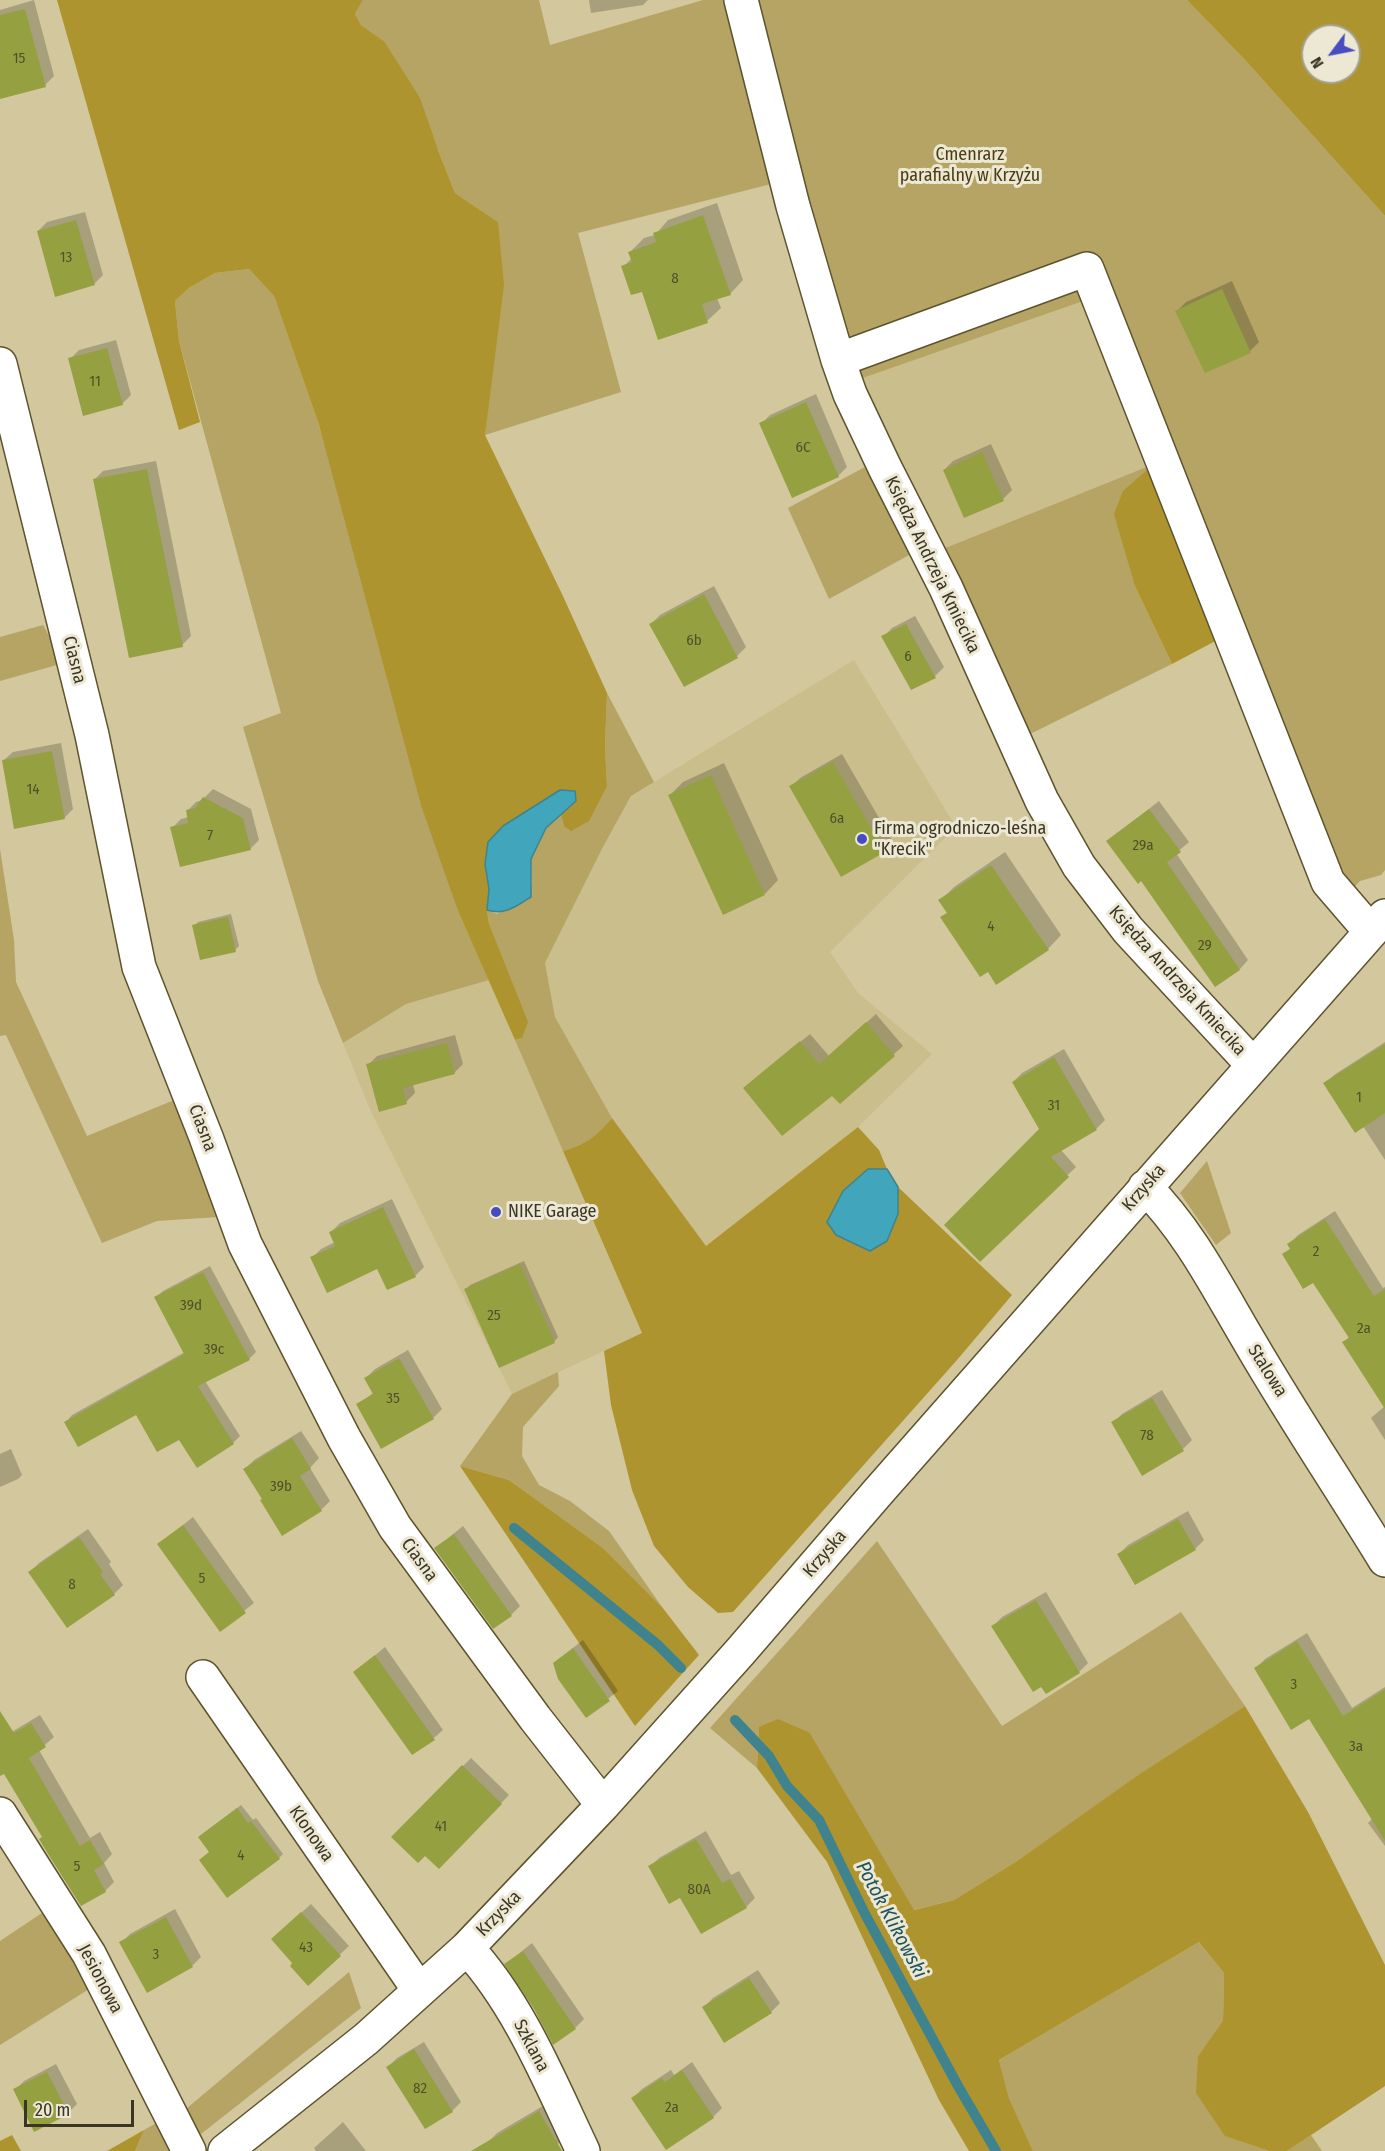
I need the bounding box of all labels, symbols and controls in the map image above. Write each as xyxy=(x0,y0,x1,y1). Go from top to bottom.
north arrow xyxy=(1301,24,1361,84)
house number: 15 xyxy=(13,50,25,68)
text: N xyxy=(1306,54,1328,72)
park label: Cmenrarz parafialny w Krzyżu xyxy=(900,144,1040,186)
house number: 13 xyxy=(60,249,72,267)
house number: 8 xyxy=(671,270,679,288)
house number: 11 xyxy=(89,373,101,391)
house number: 6C xyxy=(795,439,811,457)
street label: Księdza Andrzeja Kmiecika xyxy=(880,473,984,657)
house number: 6b xyxy=(686,632,702,650)
street label: Ciasna xyxy=(58,634,90,686)
house number: 6 xyxy=(904,648,912,666)
house number: 14 xyxy=(26,781,40,799)
house number: 6a xyxy=(830,810,844,828)
place label: Firma ogrodniczo-leśna "Krecik" xyxy=(874,818,1046,860)
house number: 7 xyxy=(207,827,213,845)
marker: Firma ogrodniczo-leśna "Krecik" xyxy=(855,832,869,846)
house number: 29a xyxy=(1133,837,1153,855)
street label: Księdza Andrzeja Kmiecika xyxy=(1104,902,1250,1060)
house number: 4 xyxy=(987,918,995,936)
house number: 29 xyxy=(1198,937,1212,955)
house number: 1 xyxy=(1356,1089,1362,1107)
house number: 31 xyxy=(1048,1097,1060,1115)
street label: Ciasna xyxy=(183,1102,221,1154)
street label: Krzyska xyxy=(1118,1160,1170,1216)
place label: NIKE Garage xyxy=(508,1201,596,1223)
marker: NIKE Garage xyxy=(489,1205,503,1219)
house number: 2 xyxy=(1313,1243,1319,1261)
house number: 39d xyxy=(180,1297,202,1315)
house number: 25 xyxy=(487,1307,501,1325)
house number: 2a xyxy=(1357,1320,1371,1338)
house number: 39c xyxy=(204,1341,224,1359)
street label: Stalowa xyxy=(1243,1341,1291,1401)
house number: 35 xyxy=(386,1390,400,1408)
house number: 78 xyxy=(1140,1427,1154,1445)
house number: 39b xyxy=(270,1478,292,1496)
street label: Krzyska xyxy=(799,1526,851,1582)
street label: Ciasna xyxy=(396,1534,442,1586)
house number: 5 xyxy=(199,1570,205,1588)
house number: 8 xyxy=(68,1576,76,1594)
house number: 3 xyxy=(1291,1676,1297,1694)
house number: 3a xyxy=(1349,1738,1363,1756)
street label: Klonowa xyxy=(284,1802,338,1866)
house number: 41 xyxy=(435,1818,447,1836)
house number: 4 xyxy=(237,1847,245,1865)
water label: Potok Klikowski xyxy=(850,1857,932,1983)
house number: 5 xyxy=(74,1858,80,1876)
house number: 80A xyxy=(687,1881,711,1899)
street label: Krzyska xyxy=(472,1887,526,1941)
house number: 43 xyxy=(299,1939,313,1957)
street label: Jesionowa xyxy=(73,1941,127,2017)
house number: 3 xyxy=(153,1946,159,1964)
street label: Szklana xyxy=(508,2016,554,2076)
house number: 82 xyxy=(413,2080,427,2098)
scale bar xyxy=(27,2088,136,2126)
text: 20 m xyxy=(35,2099,70,2121)
house number: 2a xyxy=(665,2099,679,2117)

